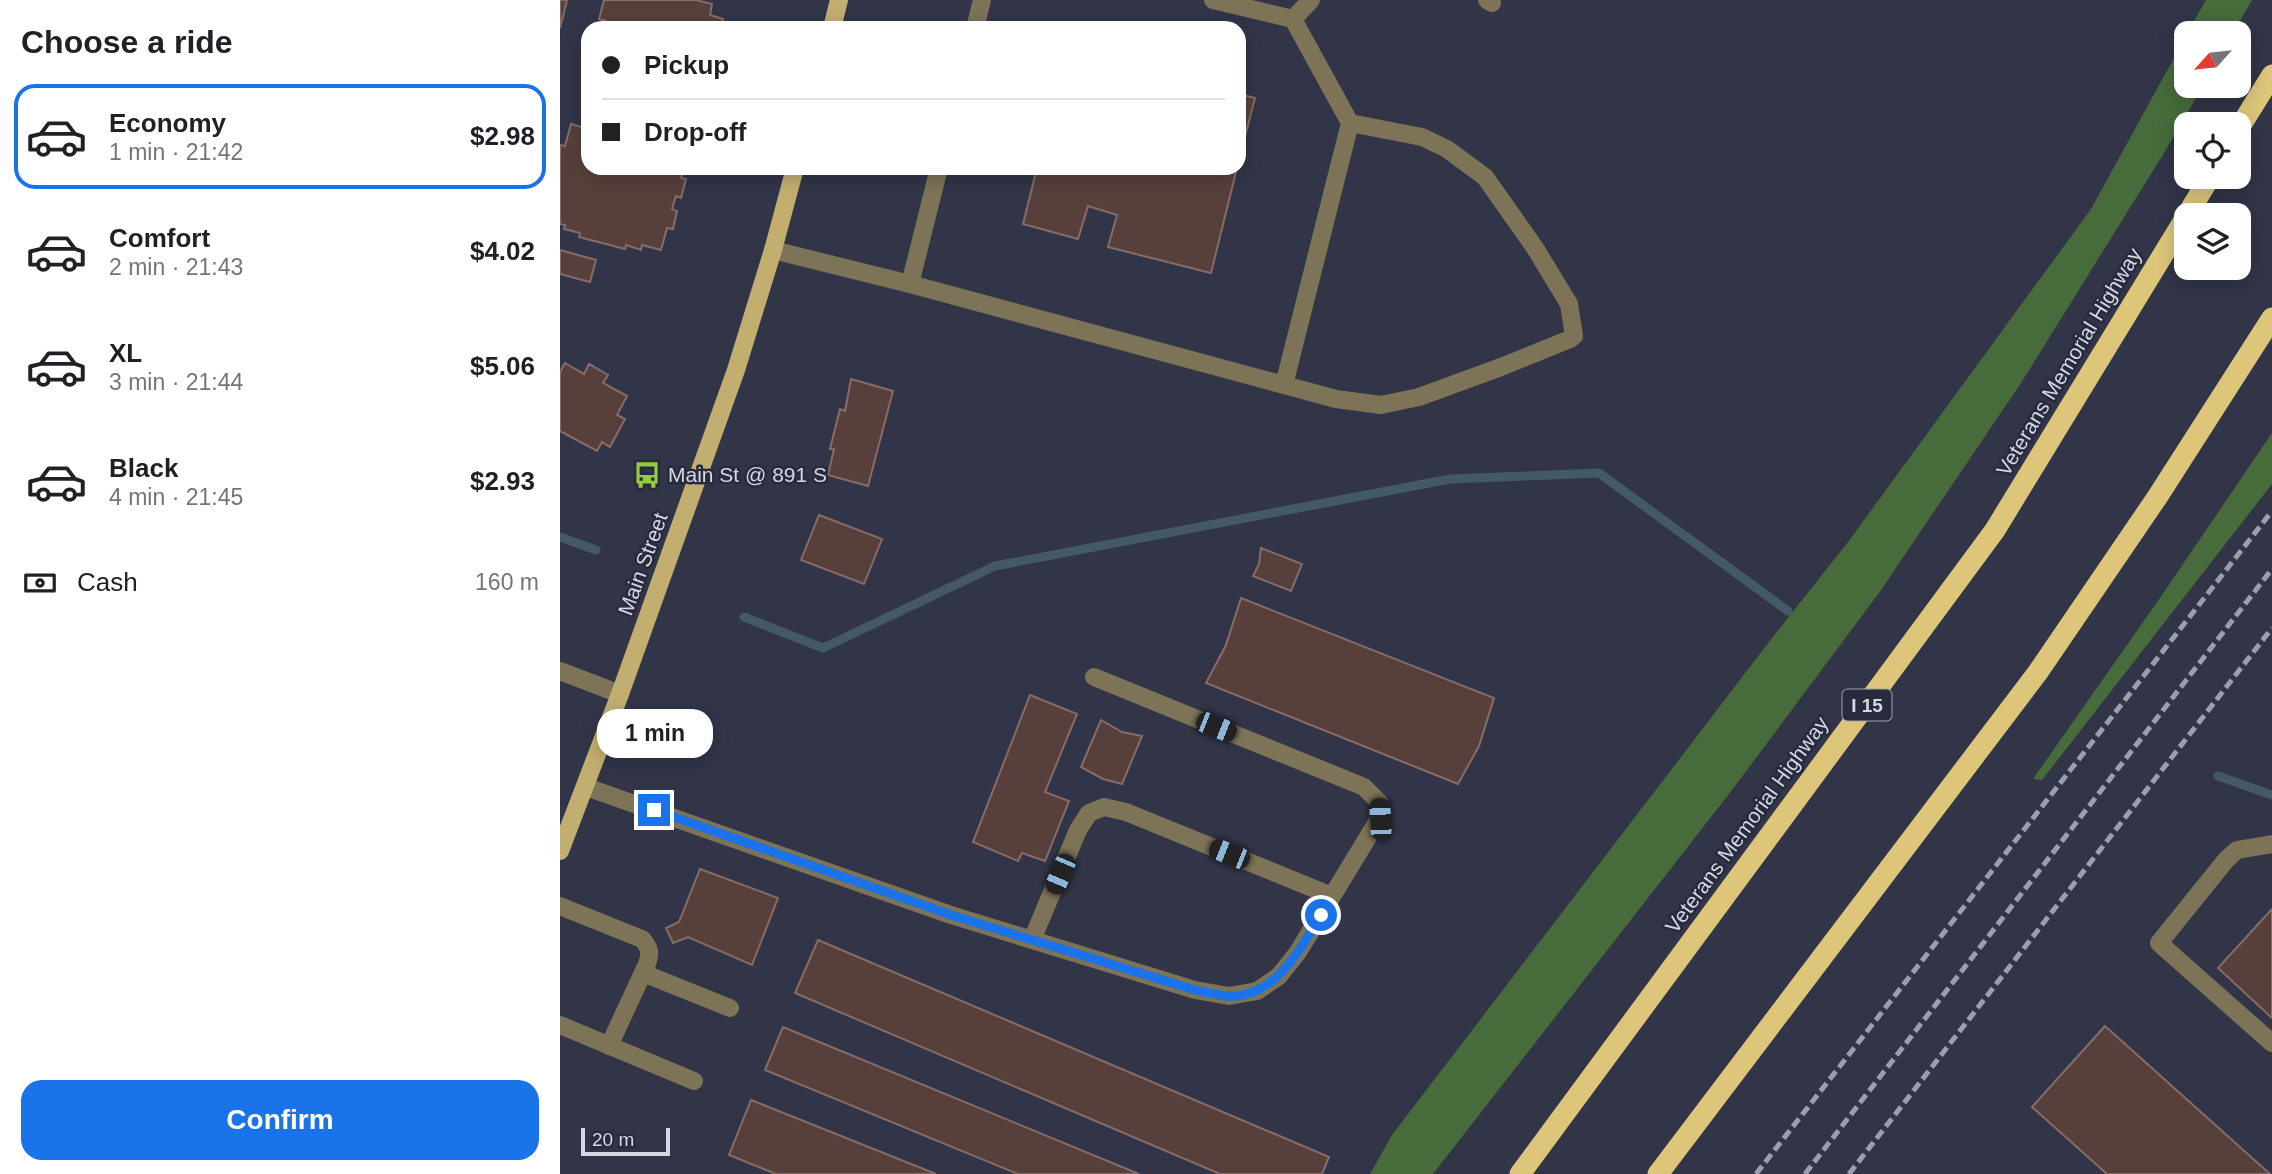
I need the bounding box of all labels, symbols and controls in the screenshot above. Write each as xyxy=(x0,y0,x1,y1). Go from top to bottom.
north arrow xyxy=(2174,21,2250,98)
map controls xyxy=(2174,21,2251,280)
text: Choose a ride xyxy=(21,24,233,60)
text: Pickup xyxy=(644,50,729,80)
icon: car xyxy=(25,105,88,168)
text: Economy xyxy=(109,108,226,138)
button: locate xyxy=(2174,112,2251,189)
text: Drop-off xyxy=(644,117,747,147)
text: $2.98 xyxy=(470,121,535,151)
text: 1 min · 21:42 xyxy=(109,139,243,165)
button: layers xyxy=(2174,203,2251,280)
icon: car xyxy=(25,220,88,283)
text: Comfort xyxy=(109,223,210,253)
text: $4.02 xyxy=(470,236,535,266)
street label: Veterans Memorial Highway xyxy=(1991,243,2146,480)
text: 2 min · 21:43 xyxy=(109,254,243,280)
icon: car xyxy=(25,335,88,398)
text: XL xyxy=(109,338,142,368)
text: $5.06 xyxy=(470,351,535,381)
text: 3 min · 21:44 xyxy=(109,369,243,395)
icon: car xyxy=(25,450,88,513)
text: Black xyxy=(109,453,178,483)
bus stop icon: Main St @ 891 S xyxy=(632,460,662,490)
place label: Main St @ 891 S xyxy=(668,463,827,486)
text: $2.93 xyxy=(470,466,535,496)
text: 4 min · 21:45 xyxy=(109,484,243,510)
street label: Main Street xyxy=(613,509,672,618)
icon: cash xyxy=(21,564,59,602)
text: Cash xyxy=(77,567,138,597)
text: 160 m xyxy=(475,569,539,595)
road number: I 15 xyxy=(1842,690,1892,720)
callout: 1 min xyxy=(596,708,712,758)
car xyxy=(1193,709,1240,745)
street label: Veterans Memorial Highway xyxy=(1660,712,1833,937)
text: 1 min xyxy=(625,720,685,746)
route end xyxy=(638,794,670,826)
car xyxy=(1369,797,1392,841)
car xyxy=(1206,836,1253,872)
car xyxy=(1043,851,1078,897)
route start xyxy=(1305,899,1337,931)
button: Confirm xyxy=(21,1080,539,1160)
scale bar xyxy=(581,1125,670,1157)
text: 20 m xyxy=(592,1129,634,1150)

